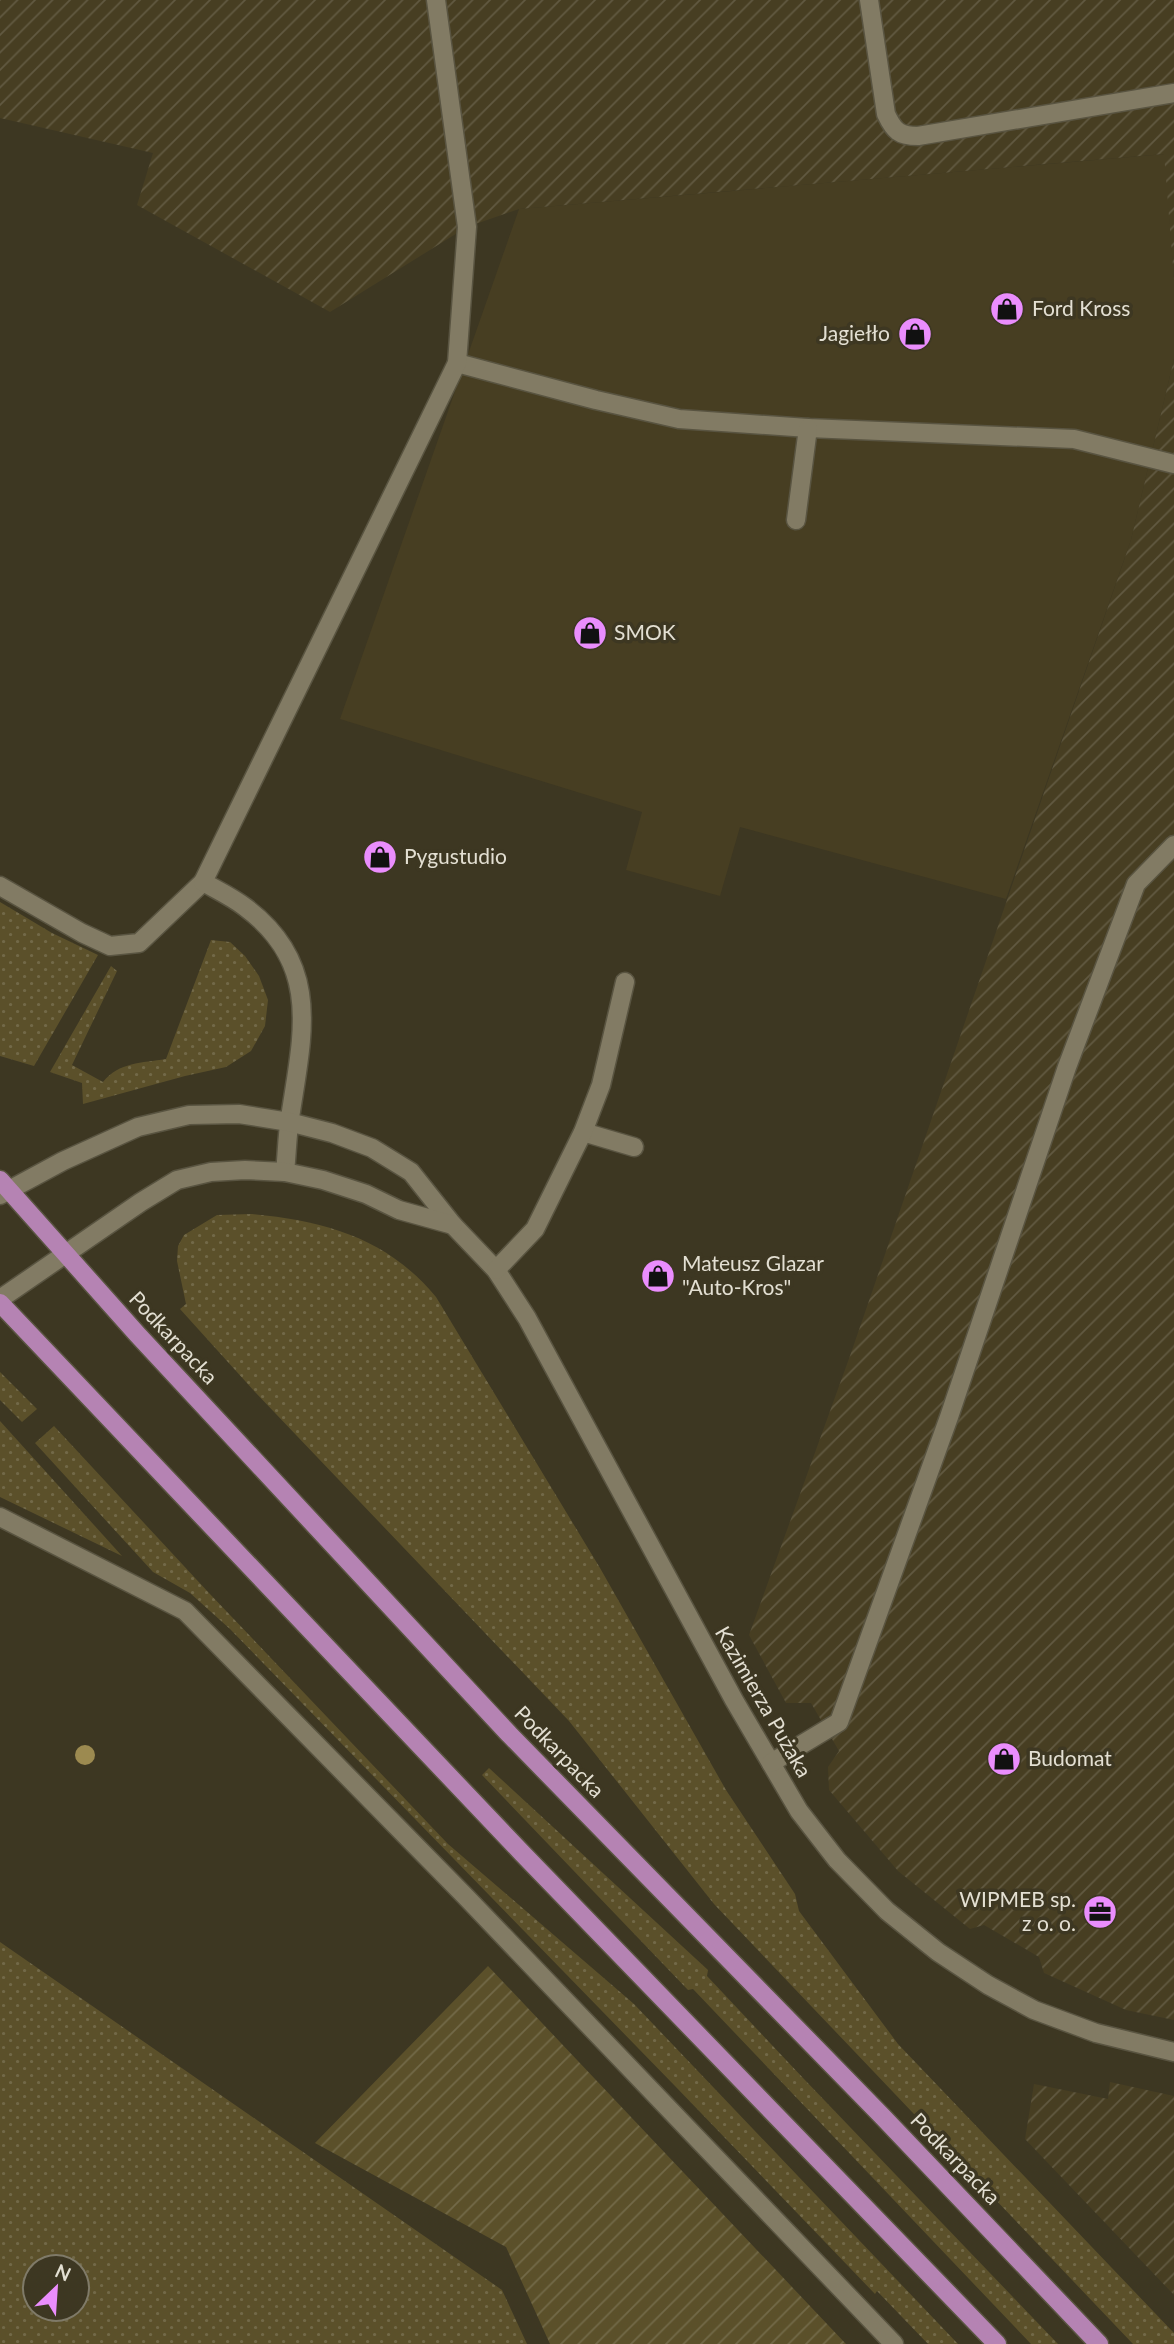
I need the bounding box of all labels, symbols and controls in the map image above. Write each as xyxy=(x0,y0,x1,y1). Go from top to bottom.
shop icon: Ford Kross xyxy=(988,290,1026,328)
place label: Ford Kross xyxy=(1032,295,1130,320)
shop icon: Jagiełło xyxy=(896,315,934,353)
place label: Jagiełło xyxy=(819,320,890,345)
shop icon: SMOK xyxy=(571,614,609,652)
place label: SMOK xyxy=(614,619,676,644)
shop icon: Pygustudio xyxy=(361,838,399,876)
place label: Pygustudio xyxy=(404,843,507,868)
place label: Mateusz Glazar "Auto-Kros" xyxy=(682,1250,824,1299)
shop icon: Mateusz Glazar "Auto-Kros" xyxy=(639,1257,677,1295)
street label: Podkarpacka xyxy=(125,1285,223,1389)
street label: Kazimierza Pużaka xyxy=(711,1621,818,1781)
street label: Podkarpacka xyxy=(510,1700,610,1802)
shop icon: Budomat xyxy=(985,1740,1023,1778)
place label: Budomat xyxy=(1028,1745,1112,1770)
place label: WIPMEB sp. z o. o. xyxy=(959,1886,1076,1935)
office icon: WIPMEB sp. z o. o. xyxy=(1081,1893,1119,1931)
street label: Podkarpacka xyxy=(906,2107,1006,2209)
north arrow xyxy=(21,2253,91,2323)
text: N xyxy=(52,2259,75,2286)

